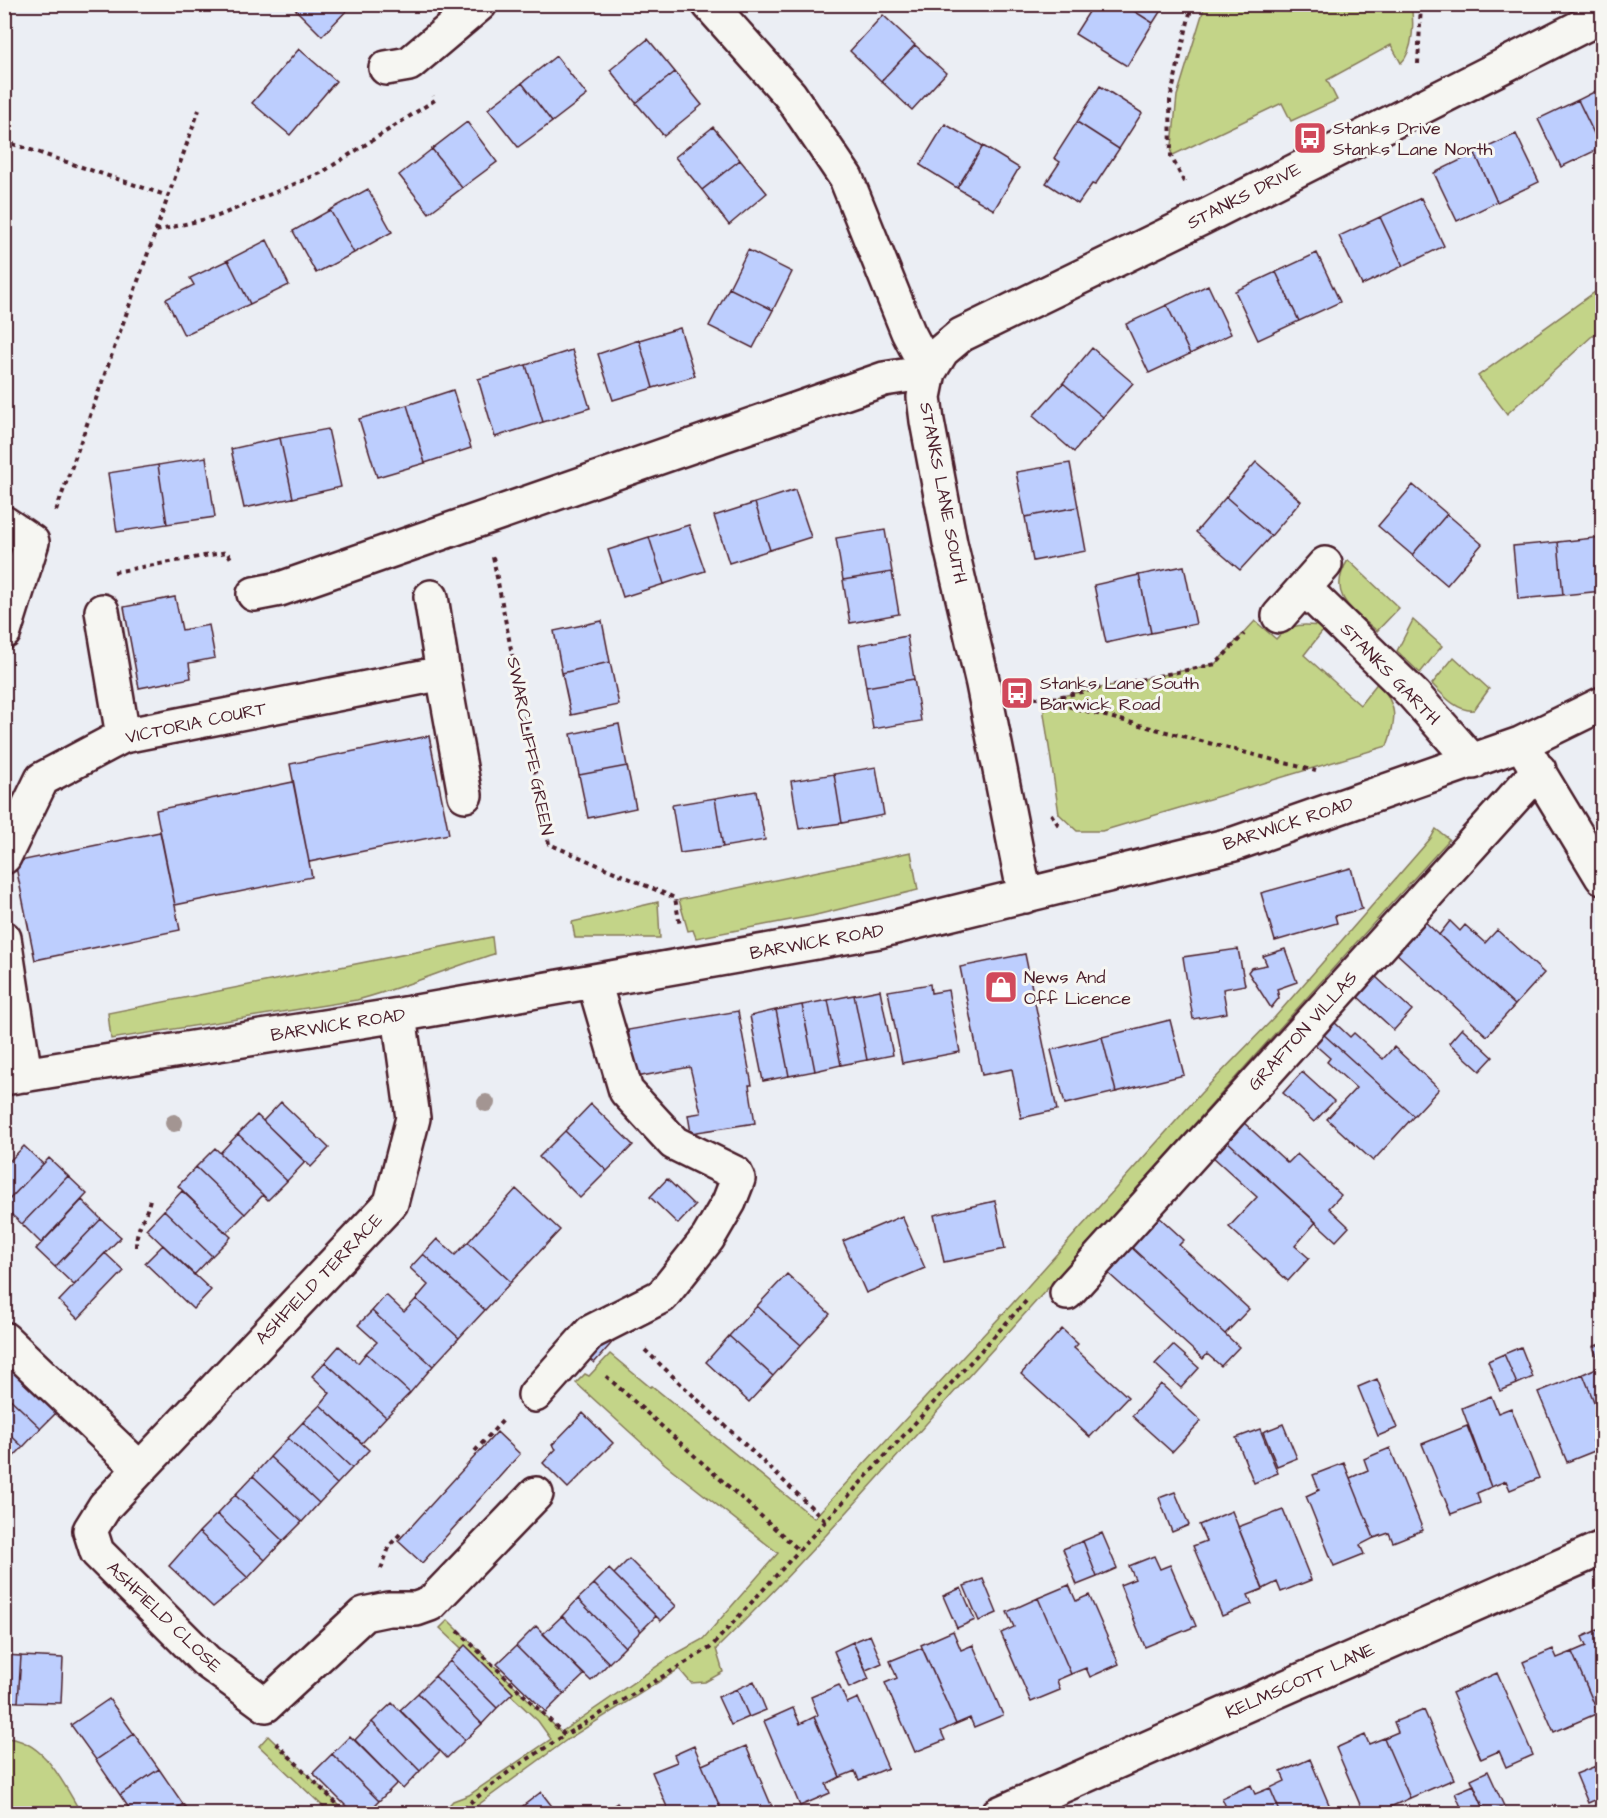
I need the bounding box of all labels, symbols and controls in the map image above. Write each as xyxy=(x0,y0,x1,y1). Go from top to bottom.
place label: Stanks Drive Stanks Lane North xyxy=(1333,116,1492,162)
bus stop icon: Stanks Drive Stanks Lane North xyxy=(1292,120,1328,156)
street label: STANKS DRIVE xyxy=(1183,156,1305,235)
street label: STANKS LANE SOUTH xyxy=(913,400,973,586)
street label: STANKS GARTH xyxy=(1334,617,1446,731)
street label: SWARCLIFFE GREEN xyxy=(500,655,560,837)
place label: Stanks Lane South Barwick Road xyxy=(1040,671,1199,717)
bus stop icon: Stanks Lane South Barwick Road xyxy=(999,675,1035,711)
street label: VICTORIA COURT xyxy=(123,696,269,750)
street label: BARWICK ROAD xyxy=(1220,791,1357,857)
street label: BARWICK ROAD xyxy=(748,918,886,966)
place label: News And Off Licence xyxy=(1024,965,1131,1011)
street label: GRAFTON VILLAS xyxy=(1242,966,1364,1096)
shop icon: News And Off Licence xyxy=(983,969,1019,1005)
street label: BARWICK ROAD xyxy=(269,1002,407,1048)
street label: ASHFIELD TERRACE xyxy=(250,1208,389,1350)
street label: ASHFIELD CLOSE xyxy=(101,1556,227,1679)
street label: KELMSCOTT LANE xyxy=(1221,1637,1379,1725)

